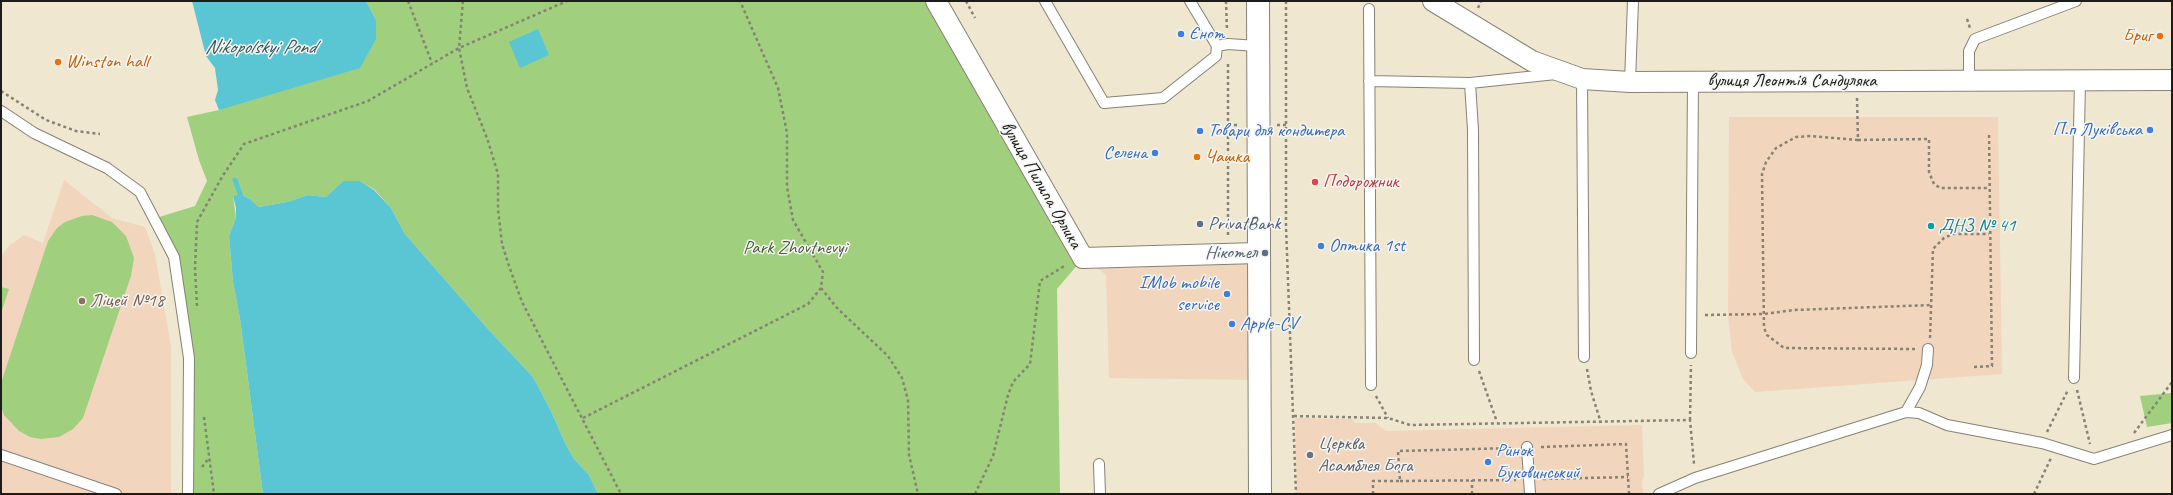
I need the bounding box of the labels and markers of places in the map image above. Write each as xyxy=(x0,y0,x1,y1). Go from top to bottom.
place label: Єнот xyxy=(1189,23,1224,45)
place label: Бриг xyxy=(2123,25,2152,47)
marker: Єнот xyxy=(1176,29,1186,39)
marker: Бриг xyxy=(2155,31,2165,41)
place label: Winston hall xyxy=(66,51,149,73)
marker: Winston hall xyxy=(53,57,63,67)
place label: П.п Луківська xyxy=(2053,119,2142,141)
place label: Товари для кондитера xyxy=(1208,120,1344,142)
marker: П.п Луківська xyxy=(2145,125,2155,135)
marker: Товари для кондитера xyxy=(1195,126,1205,136)
place label: Селена xyxy=(1104,142,1147,164)
place label: Чашка xyxy=(1205,146,1249,168)
marker: Селена xyxy=(1150,148,1160,158)
marker: Чашка xyxy=(1192,152,1202,162)
place label: Подорожник xyxy=(1323,171,1398,193)
marker: Подорожник xyxy=(1310,177,1320,187)
place label: PrivatBank xyxy=(1208,213,1281,235)
place label: ДНЗ № 41 xyxy=(1939,215,2016,237)
marker: PrivatBank xyxy=(1195,219,1205,229)
marker: ДНЗ № 41 xyxy=(1926,221,1936,231)
place label: Оптика 1st xyxy=(1329,235,1405,257)
marker: Оптика 1st xyxy=(1316,241,1326,251)
place label: Нікотел xyxy=(1205,242,1257,264)
marker: Нікотел xyxy=(1260,248,1270,258)
place label: IMob mobile service xyxy=(1139,272,1219,316)
marker: IMob mobile service xyxy=(1222,289,1232,299)
place label: Ліцей №18 xyxy=(90,290,164,312)
marker: Ліцей №18 xyxy=(77,296,87,306)
place label: Apple-CV xyxy=(1240,313,1298,335)
marker: Apple-CV xyxy=(1227,319,1237,329)
place label: Церква Асамблея Бога xyxy=(1318,433,1413,477)
place label: Ринок Буковинський xyxy=(1496,440,1580,484)
marker: Церква Асамблея Бога xyxy=(1305,450,1315,460)
marker: Ринок Буковинський xyxy=(1483,457,1493,467)

